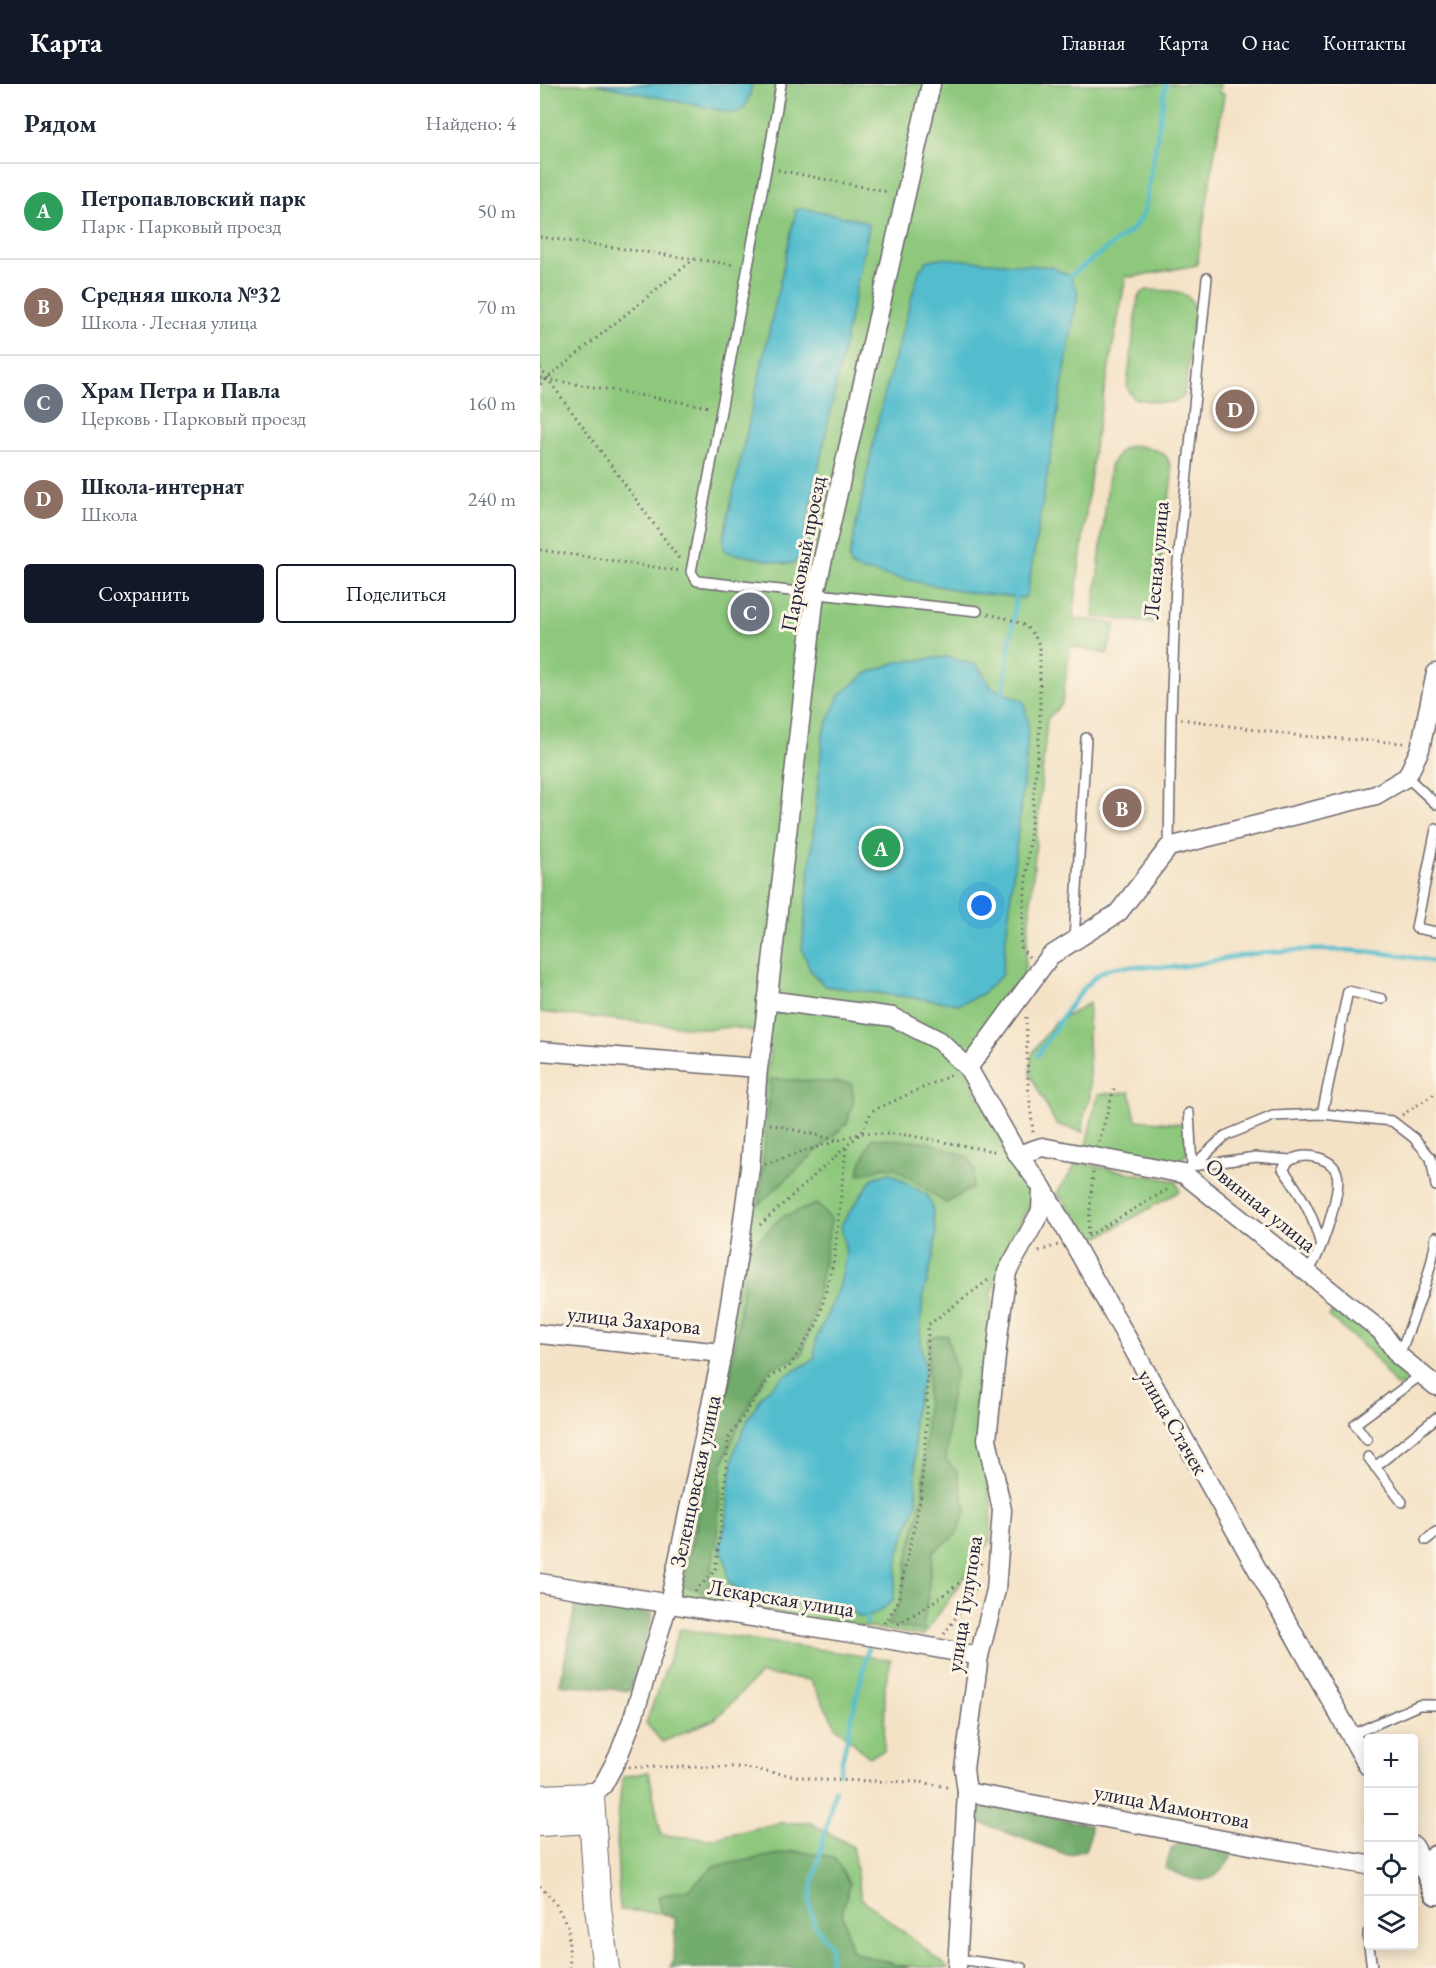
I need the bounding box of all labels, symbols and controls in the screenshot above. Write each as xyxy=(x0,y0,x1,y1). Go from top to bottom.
text: Карта xyxy=(30,24,102,60)
text: Главная xyxy=(1061,29,1125,56)
text: Карта xyxy=(1158,29,1209,56)
text: О нас xyxy=(1242,29,1290,56)
text: Контакты xyxy=(1323,29,1406,56)
text: Рядом xyxy=(24,106,97,140)
text: Найдено: 4 xyxy=(425,110,516,136)
text: Петропавловский парк xyxy=(81,184,306,213)
text: A xyxy=(36,198,51,224)
text: 50 m xyxy=(477,198,516,224)
text: Парк · Парковый проезд xyxy=(81,213,281,239)
text: Средняя школа №32 xyxy=(81,280,281,309)
text: B xyxy=(37,294,50,320)
text: 70 m xyxy=(477,294,516,320)
text: Школа · Лесная улица xyxy=(81,309,258,335)
text: Храм Петра и Павла xyxy=(81,376,280,405)
pin: D xyxy=(1216,386,1254,432)
text: C xyxy=(36,390,51,416)
text: 160 m xyxy=(468,390,516,416)
text: Церковь · Парковый проезд xyxy=(81,405,306,431)
text: Школа-интернат xyxy=(81,472,244,501)
street label: Парковый проезд xyxy=(774,474,832,634)
text: D xyxy=(36,486,51,512)
text: 240 m xyxy=(468,486,516,512)
street label: Лесная улица xyxy=(1136,500,1176,620)
text: Школа xyxy=(81,501,138,527)
button: Сохранить xyxy=(24,564,264,623)
button: Поделиться xyxy=(276,564,516,623)
pin: C xyxy=(730,590,770,634)
pin: B xyxy=(1102,786,1142,830)
pin: A xyxy=(862,826,900,870)
your location xyxy=(967,891,996,920)
street label: Овинная улица xyxy=(1199,1151,1323,1259)
street label: улица Захарова xyxy=(566,1299,702,1341)
street label: улица Стачек xyxy=(1131,1364,1215,1481)
street label: Зеленцовская улица xyxy=(663,1392,727,1570)
street label: улица Тулупова xyxy=(939,1534,989,1674)
street label: Лекарская улица xyxy=(706,1572,856,1624)
map controls xyxy=(1364,1734,1418,1950)
button: + xyxy=(1364,1734,1418,1788)
street label: улица Мамонтова xyxy=(1092,1777,1253,1835)
button: − xyxy=(1364,1788,1418,1842)
button: locate xyxy=(1364,1842,1418,1896)
button: layers xyxy=(1364,1896,1418,1950)

